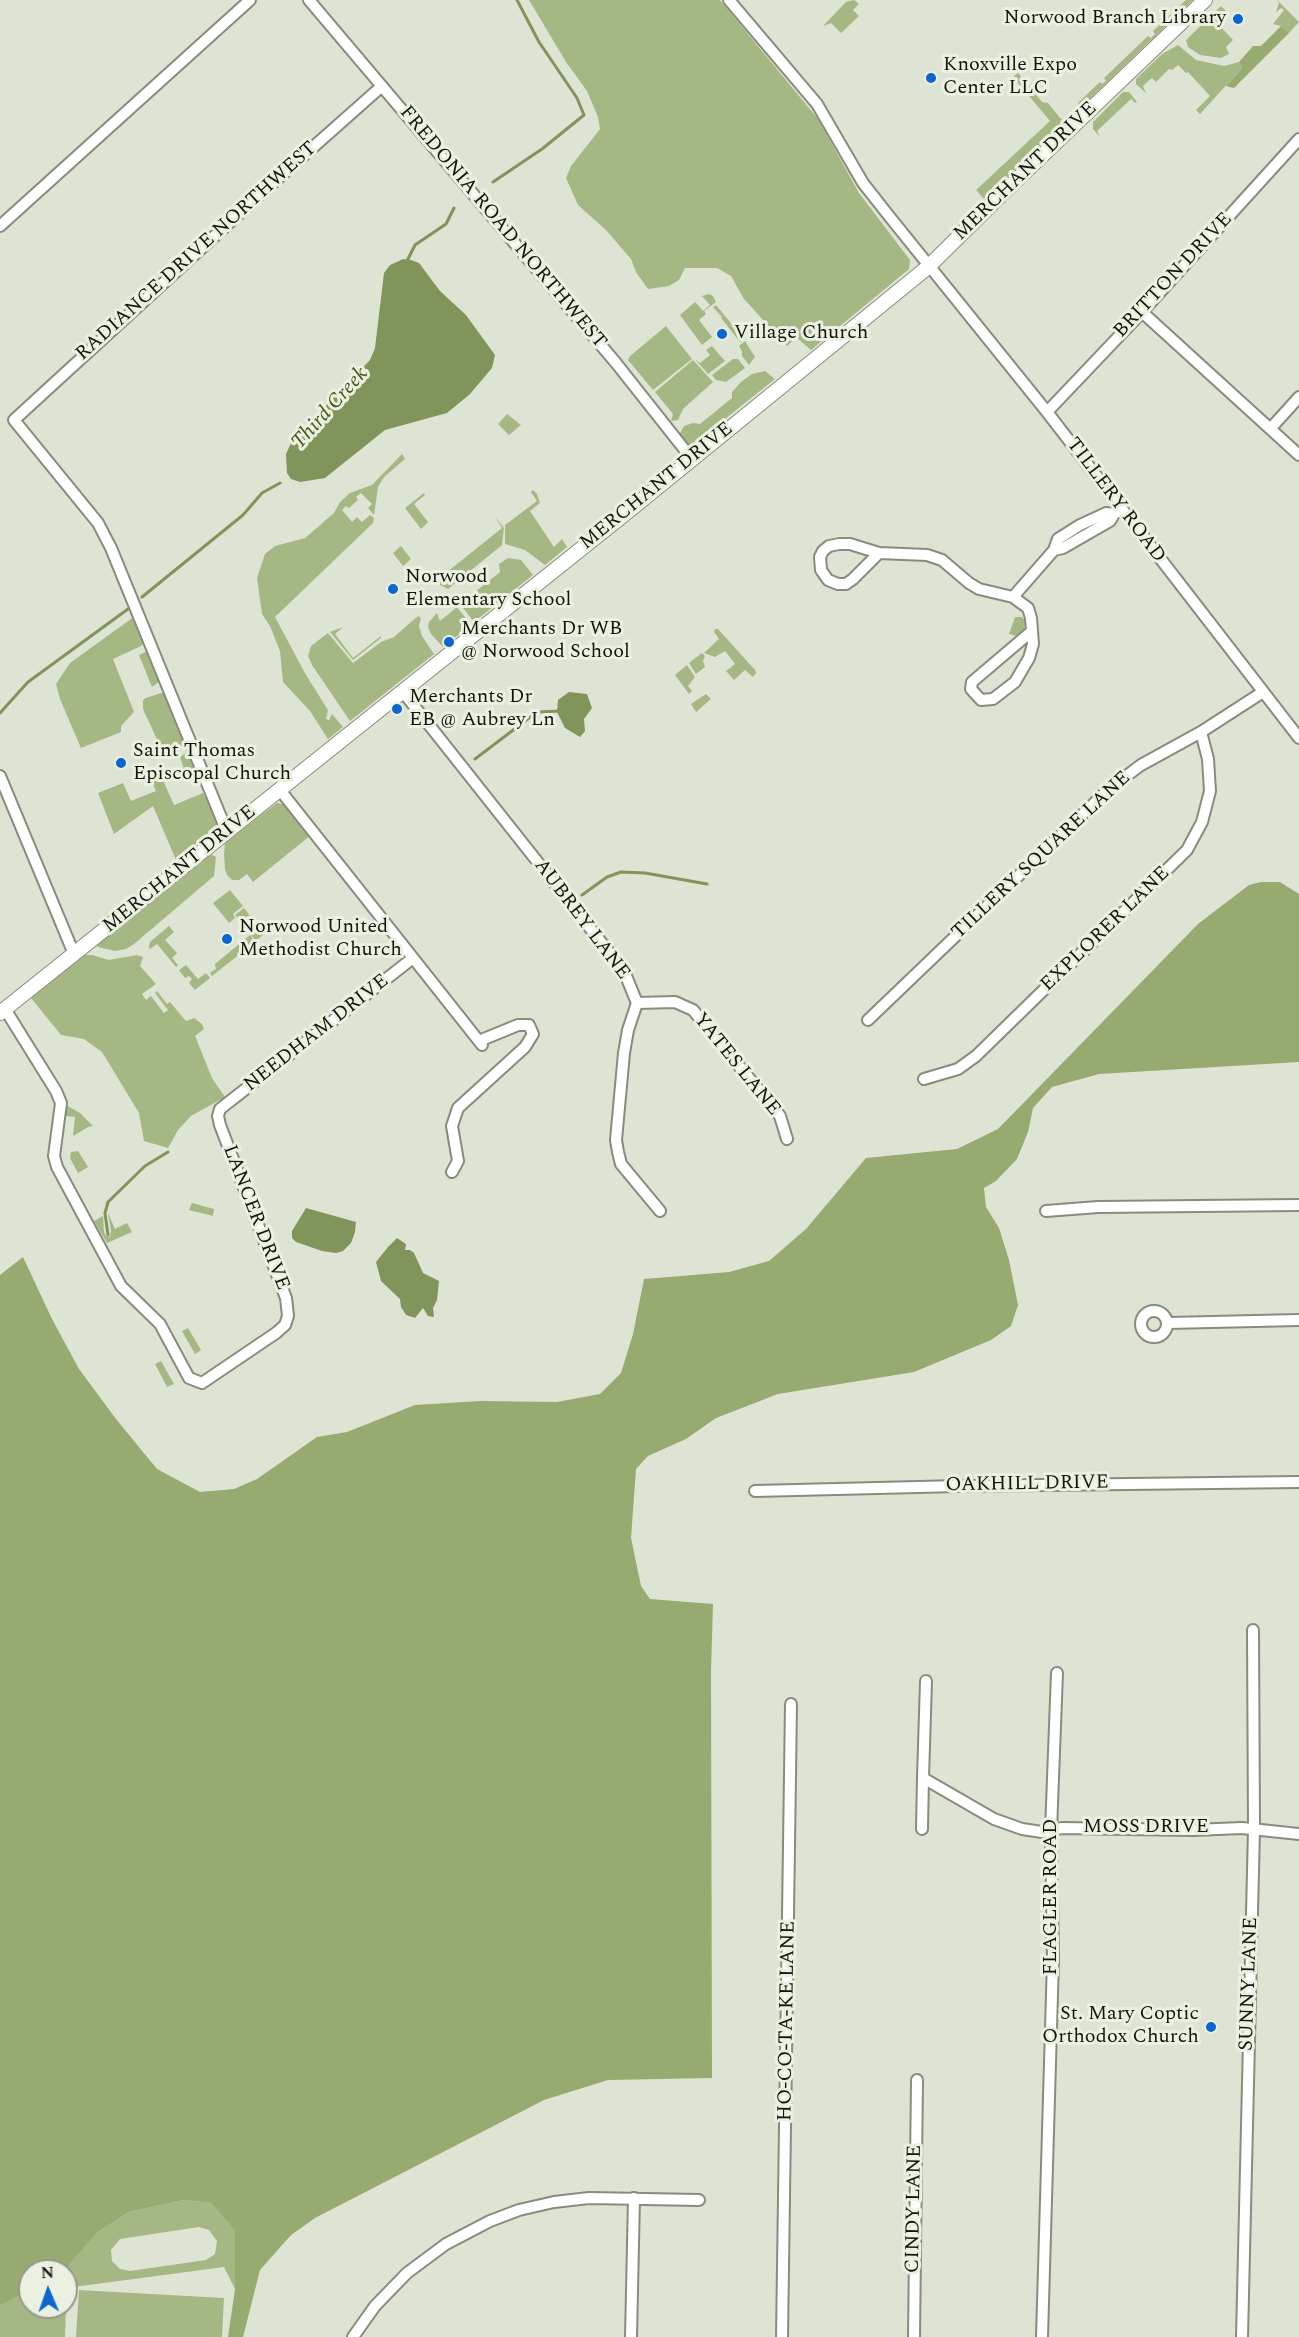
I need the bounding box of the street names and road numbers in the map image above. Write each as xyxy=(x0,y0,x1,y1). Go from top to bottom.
street label: MERCHANT DRIVE xyxy=(949,97,1103,247)
street label: FREDONIA ROAD NORTHWEST xyxy=(393,102,611,354)
street label: RADIANCE DRIVE NORTHWEST xyxy=(72,137,322,367)
street label: BRITTON DRIVE xyxy=(1110,208,1238,344)
street label: MERCHANT DRIVE xyxy=(576,418,738,556)
street label: TILLERY ROAD xyxy=(1060,434,1170,568)
street label: TILLERY SQUARE LANE xyxy=(948,767,1136,945)
street label: MERCHANT DRIVE xyxy=(99,801,261,939)
street label: AUBREY LANE xyxy=(528,855,634,985)
street label: EXPLORER LANE xyxy=(1037,862,1175,998)
street label: NEEDHAM DRIVE xyxy=(240,970,394,1098)
street label: YATES LANE xyxy=(687,1009,785,1121)
street label: LANCER DRIVE xyxy=(216,1142,294,1294)
street label: OAKHILL DRIVE xyxy=(945,1472,1109,1498)
street label: MOSS DRIVE xyxy=(1083,1816,1209,1840)
street label: FLAGLER ROAD xyxy=(1040,1818,1064,1976)
street label: SUNNY LANE xyxy=(1236,1917,1264,2051)
street label: HO-CO-TA-KE LANE xyxy=(774,1921,802,2121)
street label: CINDY LANE xyxy=(902,2145,928,2273)

